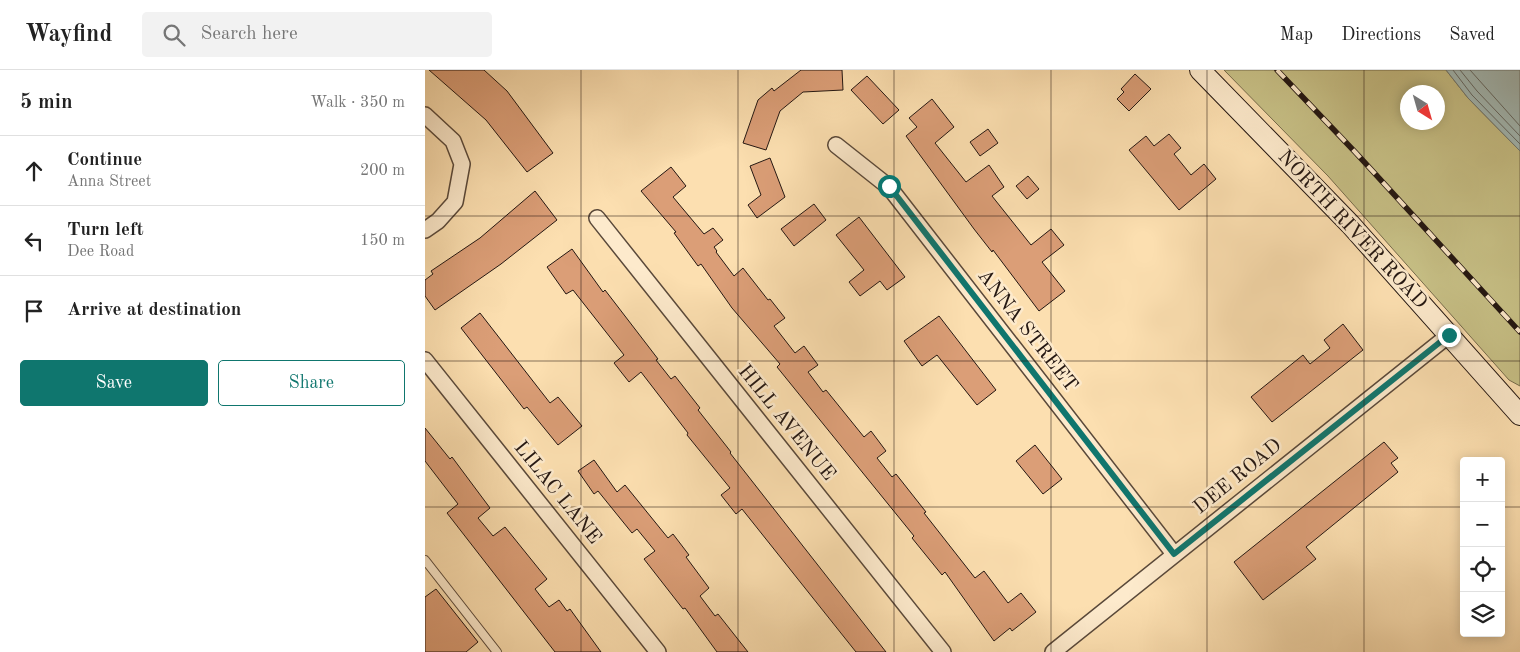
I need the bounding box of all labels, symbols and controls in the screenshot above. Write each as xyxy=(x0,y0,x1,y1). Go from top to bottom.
search box xyxy=(142,12,492,57)
icon: search xyxy=(160,21,188,49)
text: Wayfind xyxy=(25,23,112,47)
text: Search here xyxy=(200,25,298,44)
text: Map xyxy=(1280,26,1313,44)
text: Directions xyxy=(1341,26,1421,44)
text: Saved xyxy=(1449,26,1495,44)
north arrow xyxy=(1400,85,1445,130)
text: 5 min xyxy=(20,92,73,113)
text: Walk · 350 m xyxy=(310,95,405,111)
street label: NORTH RIVER ROAD xyxy=(1274,147,1430,313)
text: Continue xyxy=(67,151,142,170)
icon: ahead xyxy=(20,157,48,185)
text: 200 m xyxy=(360,163,405,179)
text: Anna Street xyxy=(67,174,151,190)
route start xyxy=(878,175,901,198)
text: Turn left xyxy=(67,221,144,240)
icon: left xyxy=(20,227,48,255)
text: 150 m xyxy=(360,233,405,249)
text: Dee Road xyxy=(67,244,134,260)
street label: ANNA STREET xyxy=(973,266,1081,396)
icon: arrive xyxy=(20,297,48,325)
text: Arrive at destination xyxy=(67,301,241,320)
route end xyxy=(1438,324,1461,347)
button: Save xyxy=(20,360,208,406)
button: Share xyxy=(218,360,405,406)
street label: HILL AVENUE xyxy=(734,361,838,485)
street label: DEE ROAD xyxy=(1190,436,1286,518)
street label: LILAC LANE xyxy=(510,438,604,548)
map controls xyxy=(1460,457,1505,637)
button: + xyxy=(1460,457,1505,502)
button: − xyxy=(1460,502,1505,547)
button: locate xyxy=(1460,547,1505,592)
button: layers xyxy=(1460,592,1505,637)

